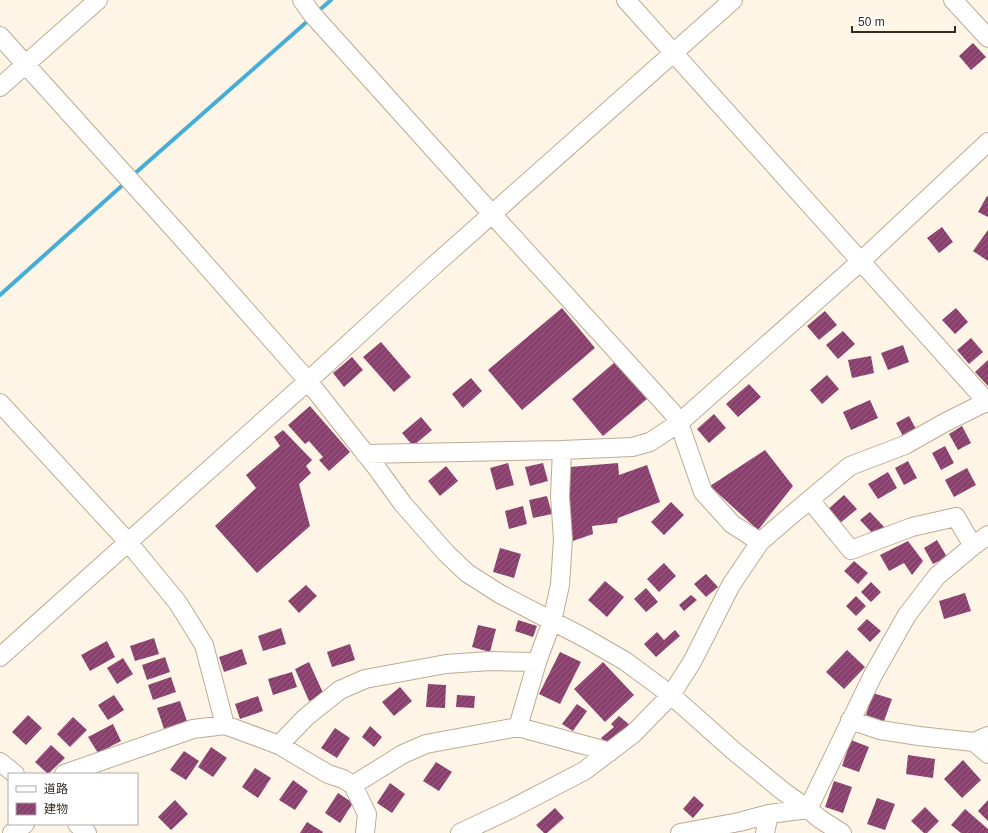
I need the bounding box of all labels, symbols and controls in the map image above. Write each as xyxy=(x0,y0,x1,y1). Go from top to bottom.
scale bar xyxy=(852,8,955,34)
text: 50 m xyxy=(858,15,885,29)
legend xyxy=(8,773,138,825)
text: 道路 xyxy=(44,782,68,796)
text: 建物 xyxy=(44,802,68,816)

